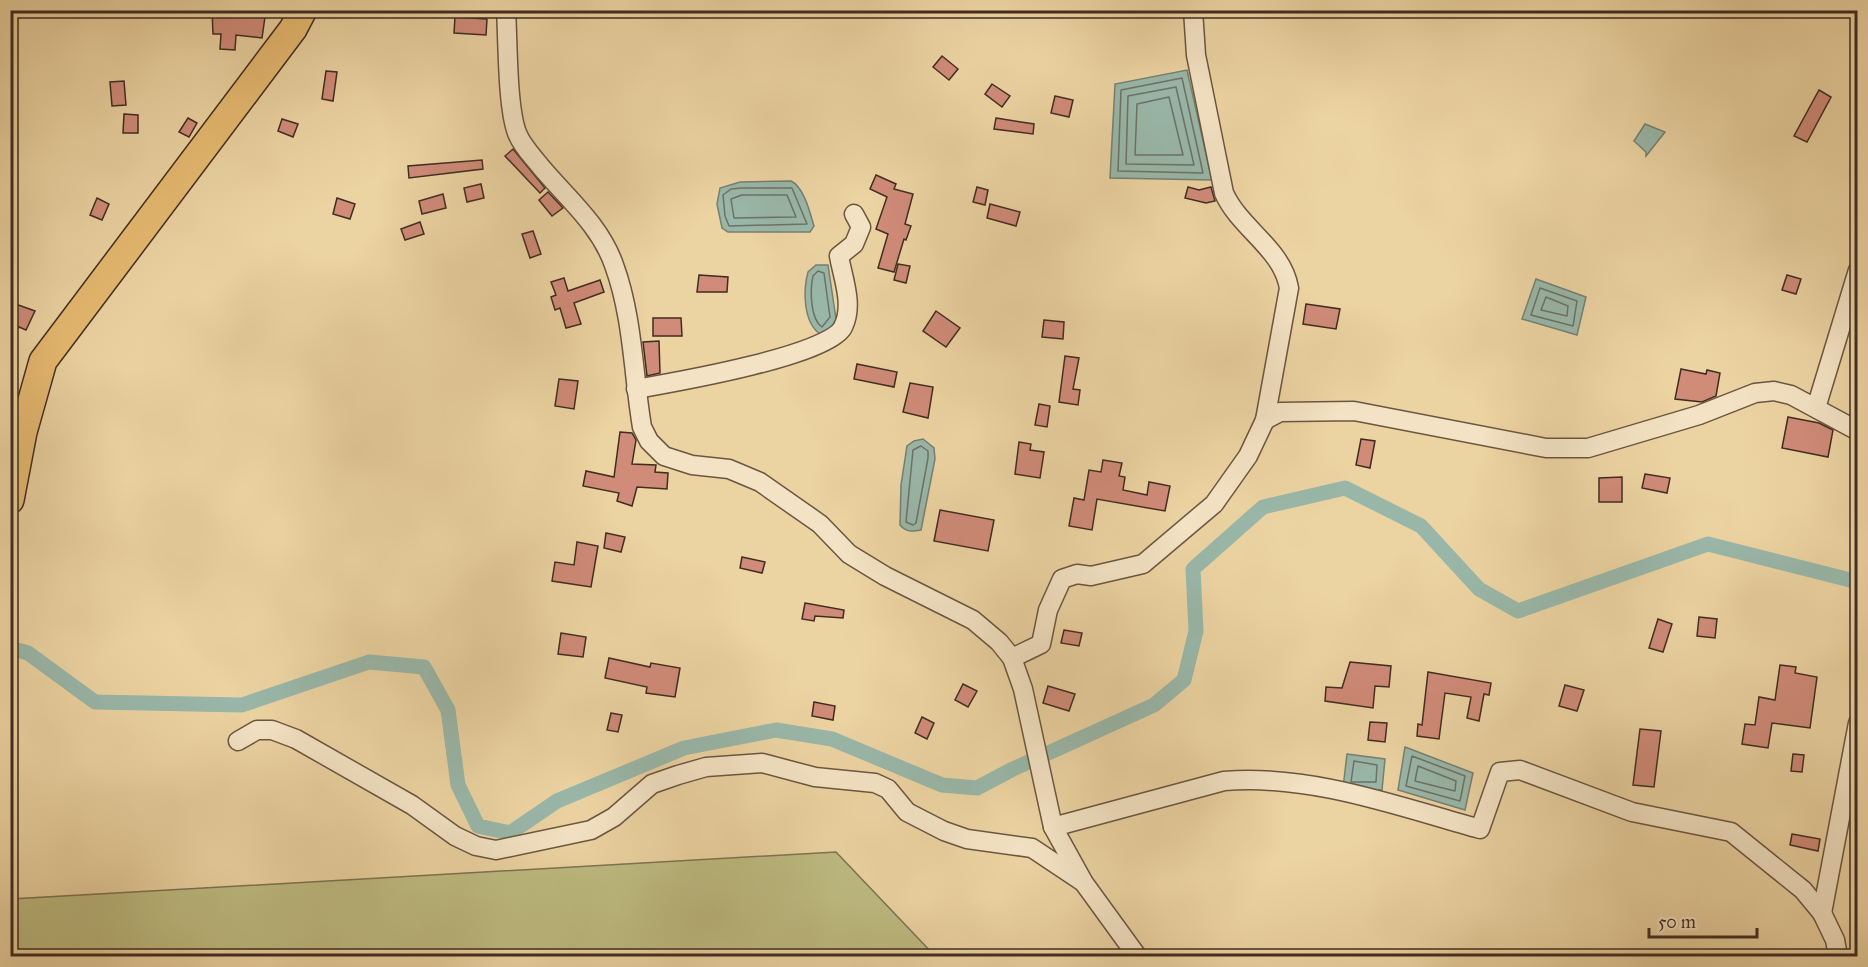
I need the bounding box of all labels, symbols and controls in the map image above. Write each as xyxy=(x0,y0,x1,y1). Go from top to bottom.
scale bar xyxy=(1649,901,1757,939)
text: 50 m xyxy=(1658,911,1696,933)

